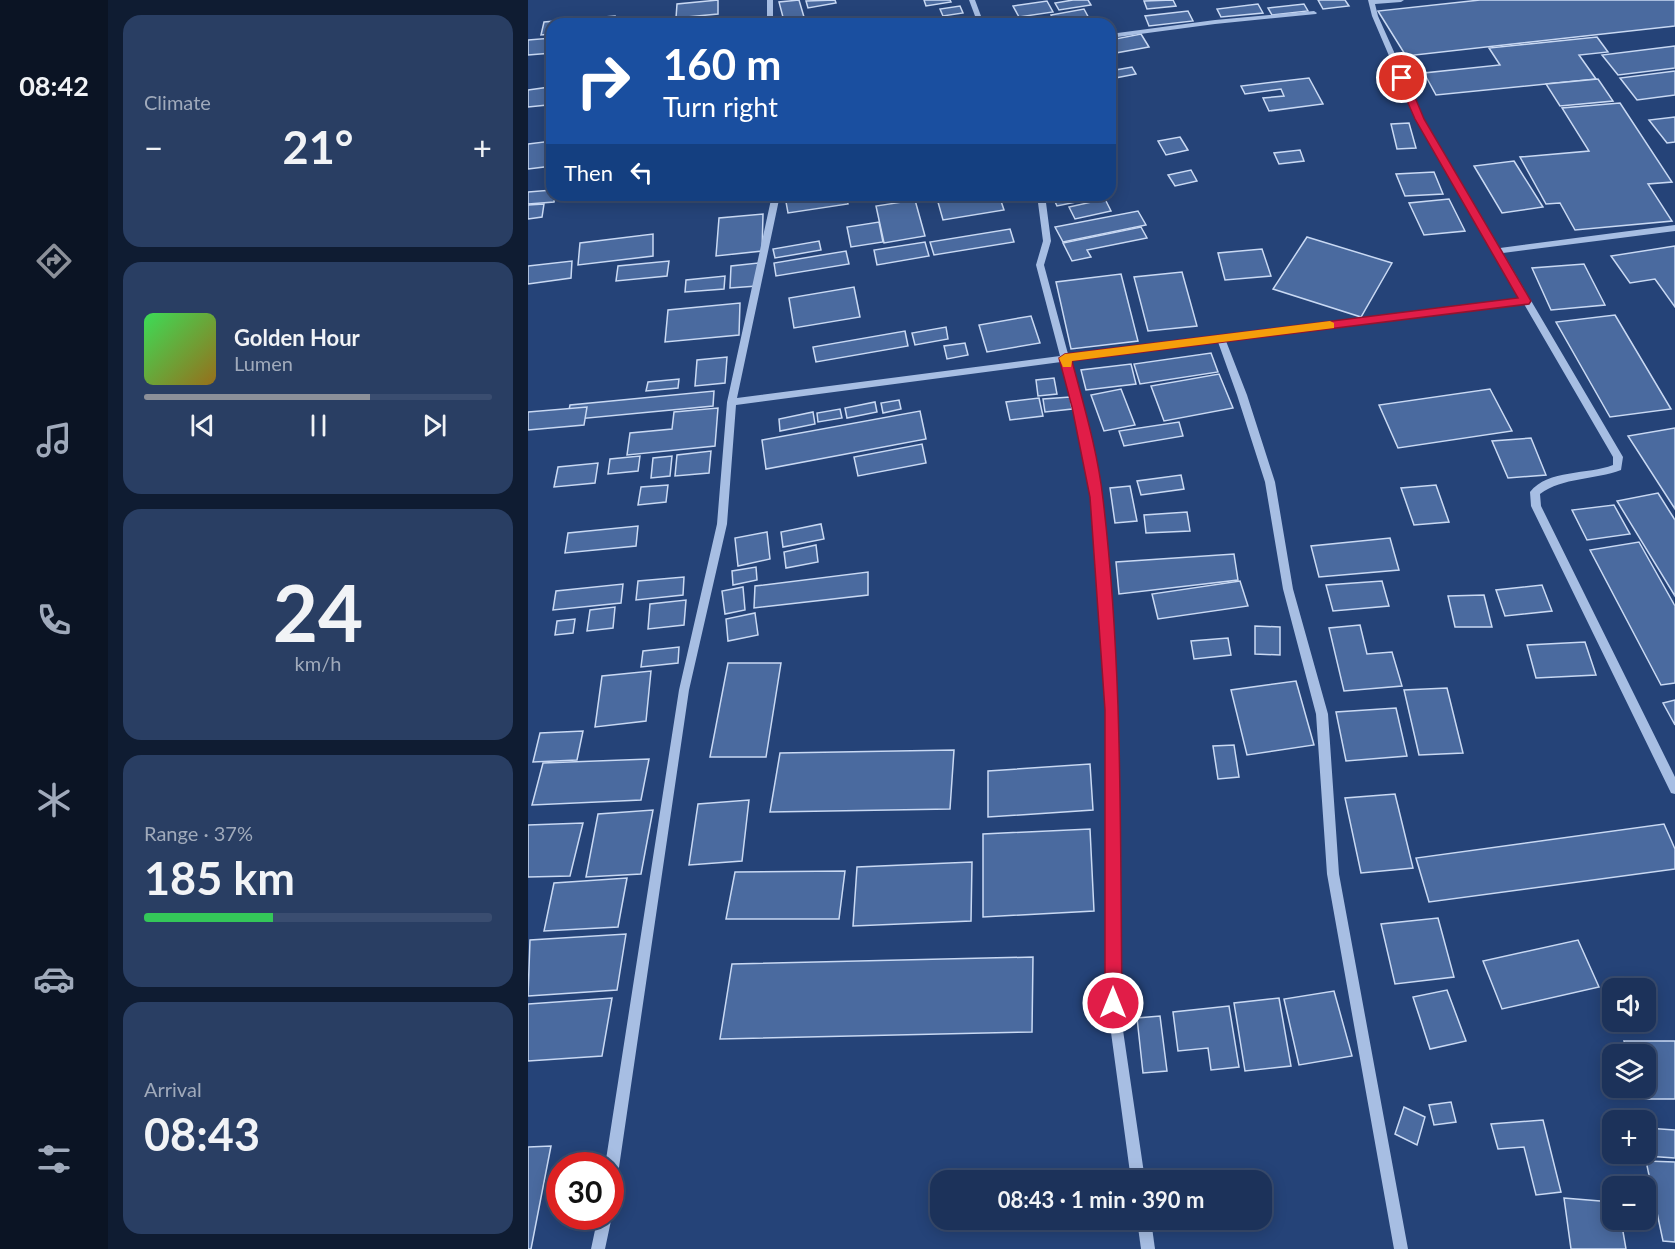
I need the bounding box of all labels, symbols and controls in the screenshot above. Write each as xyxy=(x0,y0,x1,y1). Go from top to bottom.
text: 160 m xyxy=(663,39,781,89)
icon: right xyxy=(564,42,642,120)
pin xyxy=(1376,52,1427,103)
icon: arrive xyxy=(1385,61,1418,94)
text: 08:42 xyxy=(19,69,89,102)
text: Climate xyxy=(144,90,211,114)
text: Turn right xyxy=(663,90,778,123)
text: 21° xyxy=(283,120,353,174)
text: − xyxy=(144,127,163,167)
text: + xyxy=(473,127,492,167)
icon: left xyxy=(625,156,658,189)
text: Then xyxy=(564,159,613,186)
icon: directions xyxy=(33,240,75,282)
text: Golden Hour xyxy=(234,324,360,351)
text: Lumen xyxy=(234,351,293,375)
icon: previous xyxy=(186,409,219,442)
icon: pause xyxy=(302,409,335,442)
icon: next xyxy=(418,409,451,442)
icon: music xyxy=(33,419,75,461)
text: 24 xyxy=(273,565,363,659)
icon: phone xyxy=(33,599,75,641)
text: km/h xyxy=(295,651,341,675)
icon: climate xyxy=(33,779,75,821)
text: Range · 37% xyxy=(144,821,253,845)
text: 185 km xyxy=(144,851,295,905)
icon: car xyxy=(33,958,75,1000)
position arrow xyxy=(1081,971,1145,1035)
map controls xyxy=(1602,978,1656,1230)
button: sound xyxy=(1602,978,1656,1032)
button: layers xyxy=(1602,1044,1656,1098)
text: Arrival xyxy=(144,1077,202,1101)
text: 08:43 xyxy=(144,1107,260,1161)
button: + xyxy=(1602,1110,1656,1164)
icon: filters xyxy=(33,1138,75,1180)
speed limit sign: 30 xyxy=(546,1152,624,1230)
button: − xyxy=(1602,1176,1656,1230)
text: 08:43 · 1 min · 390 m xyxy=(998,1186,1204,1213)

